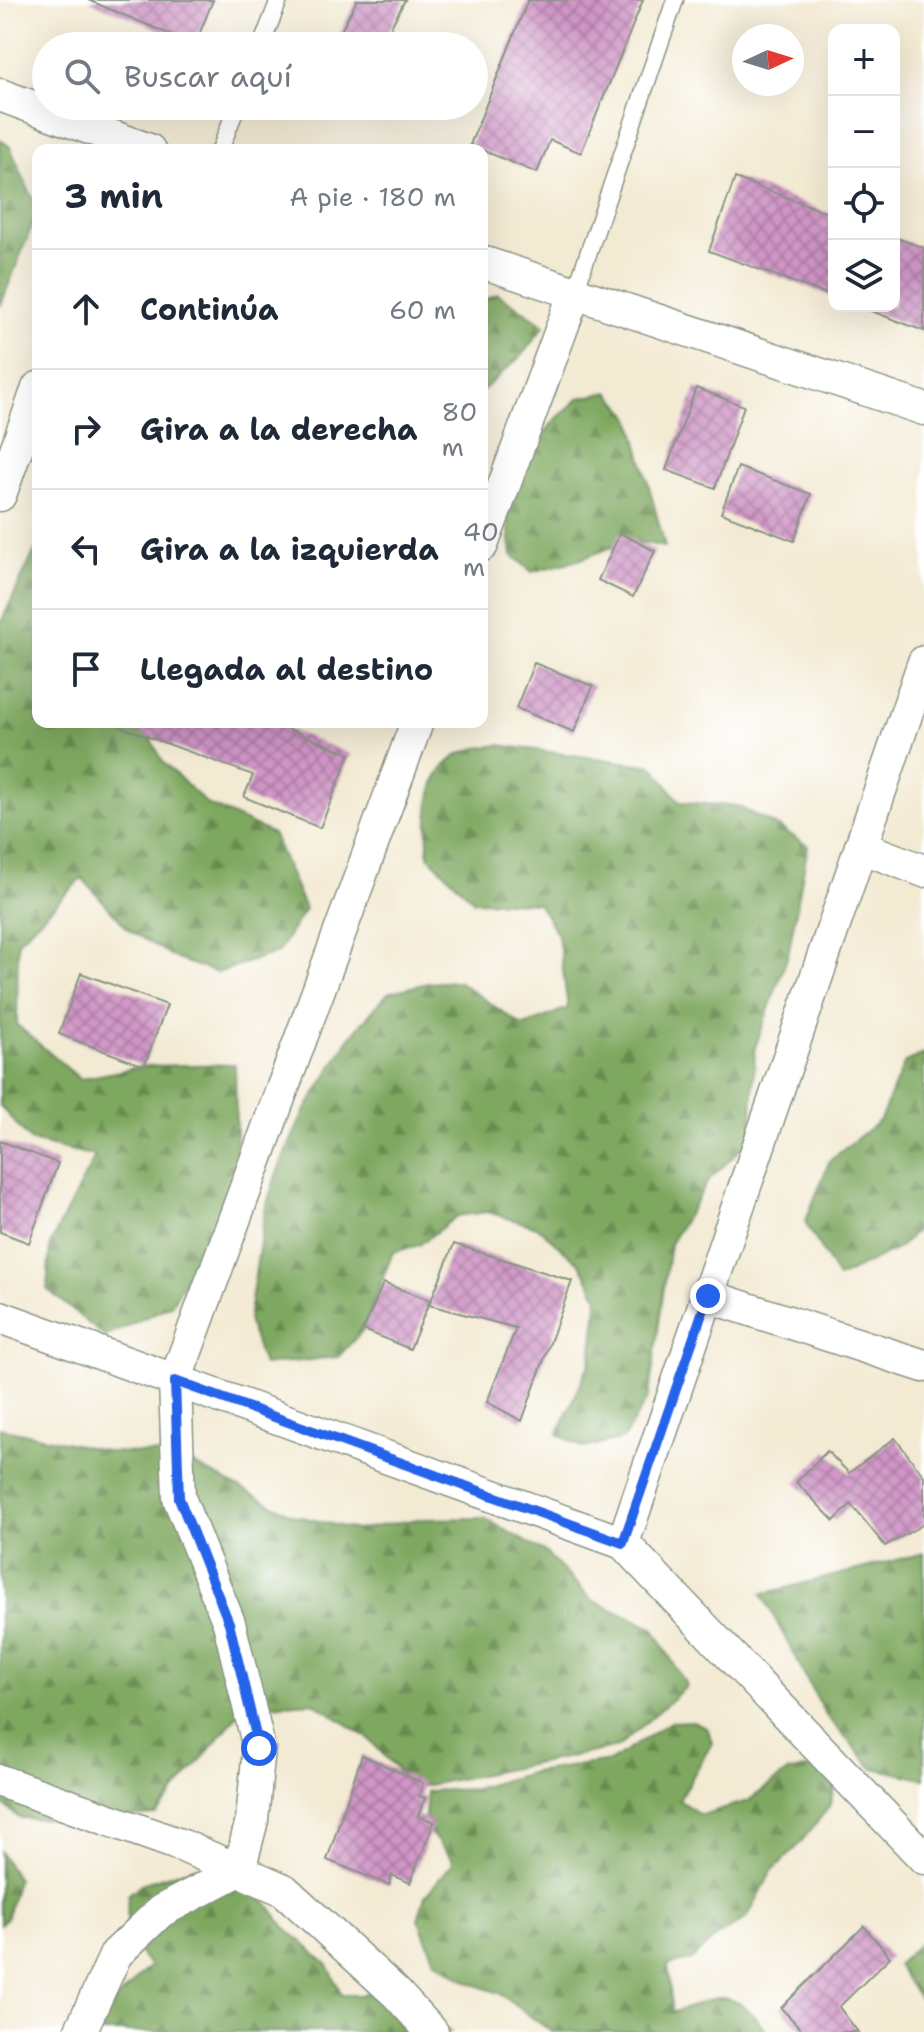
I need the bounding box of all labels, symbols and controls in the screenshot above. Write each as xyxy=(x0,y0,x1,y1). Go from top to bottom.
north arrow xyxy=(732,24,804,96)
map controls xyxy=(828,24,900,312)
button: + xyxy=(828,24,900,96)
search box xyxy=(32,32,488,120)
icon: search xyxy=(60,54,104,98)
text: Buscar aquí xyxy=(124,56,292,97)
button: − xyxy=(828,96,900,168)
button: locate xyxy=(828,168,900,240)
text: 3 min xyxy=(64,173,163,219)
text: A pie · 180 m xyxy=(290,179,456,214)
button: layers xyxy=(828,240,900,312)
icon: ahead xyxy=(64,287,108,331)
text: Continúa xyxy=(140,289,279,330)
text: 60 m xyxy=(389,292,456,327)
text: 80 m xyxy=(442,394,477,464)
icon: right xyxy=(64,407,108,451)
text: Gira a la derecha xyxy=(140,409,418,450)
text: 40 m xyxy=(463,514,499,584)
icon: left xyxy=(64,527,108,571)
text: Gira a la izquierda xyxy=(140,529,439,570)
icon: arrive xyxy=(64,647,108,691)
text: Llegada al destino xyxy=(140,649,433,690)
route end xyxy=(690,1278,726,1314)
route start xyxy=(241,1730,277,1766)

